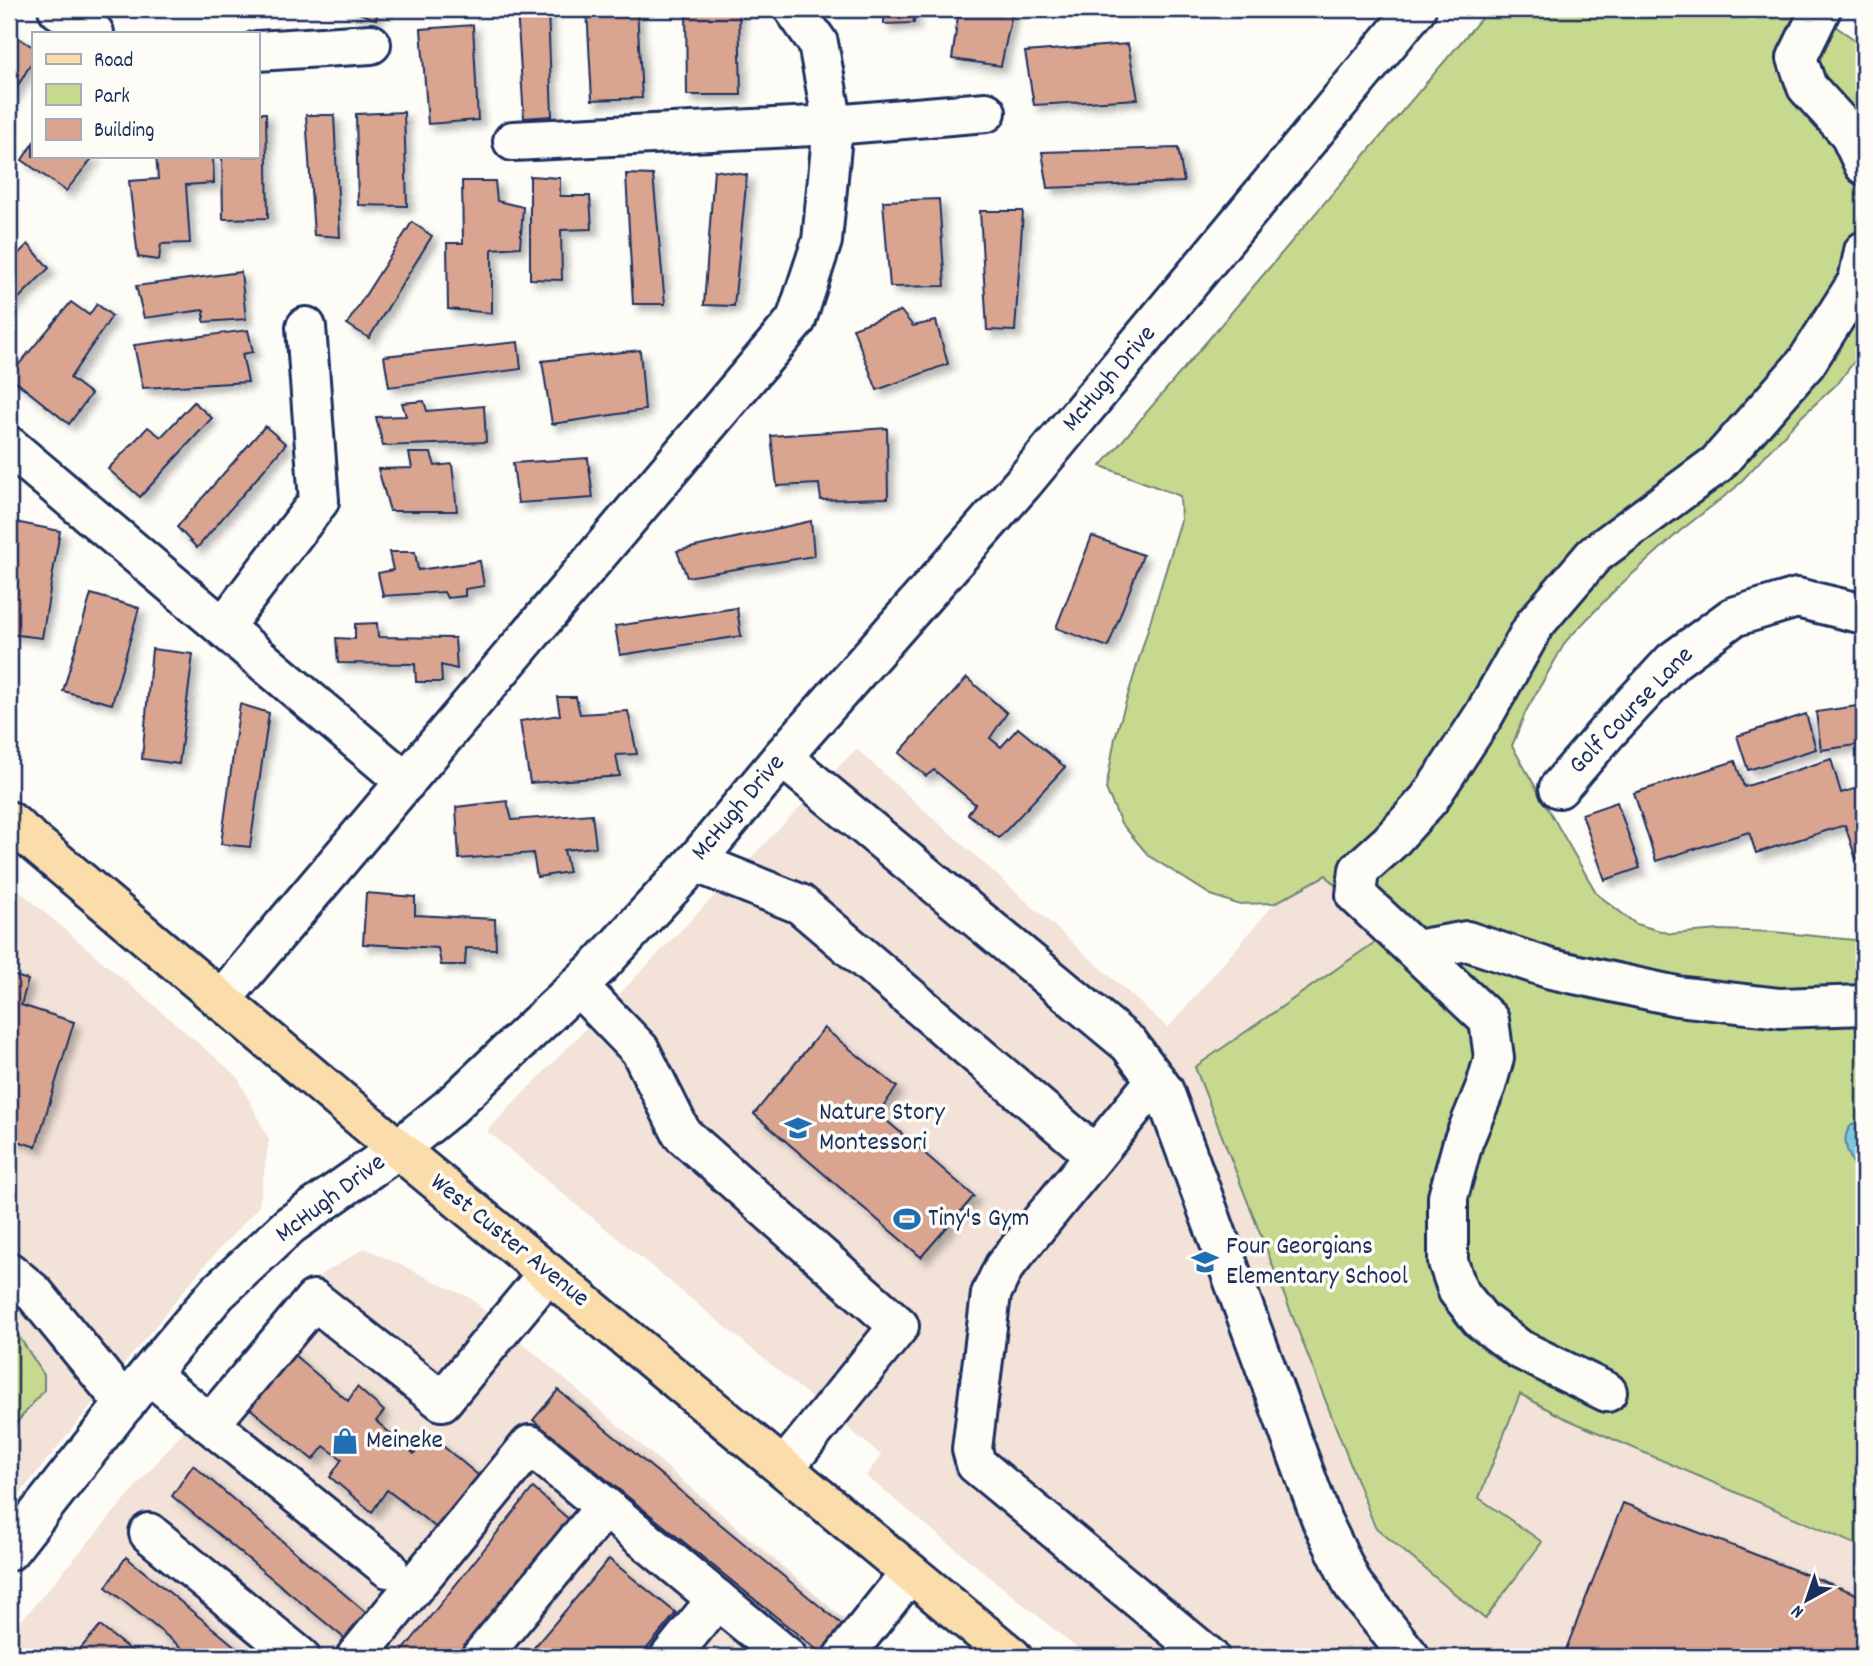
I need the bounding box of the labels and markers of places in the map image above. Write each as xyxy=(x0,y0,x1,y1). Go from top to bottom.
place label: Nature Story Montessori xyxy=(819,1095,945,1162)
school or university icon: Nature Story Montessori xyxy=(783,1113,813,1143)
place label: Tiny's Gym xyxy=(928,1201,1029,1238)
sports icon: Tiny's Gym xyxy=(892,1204,922,1234)
place label: Four Georgians Elementary School xyxy=(1226,1229,1408,1296)
school or university icon: Four Georgians Elementary School xyxy=(1190,1247,1220,1277)
place label: Meineke xyxy=(366,1423,443,1460)
shop icon: Meineke xyxy=(330,1426,360,1456)

